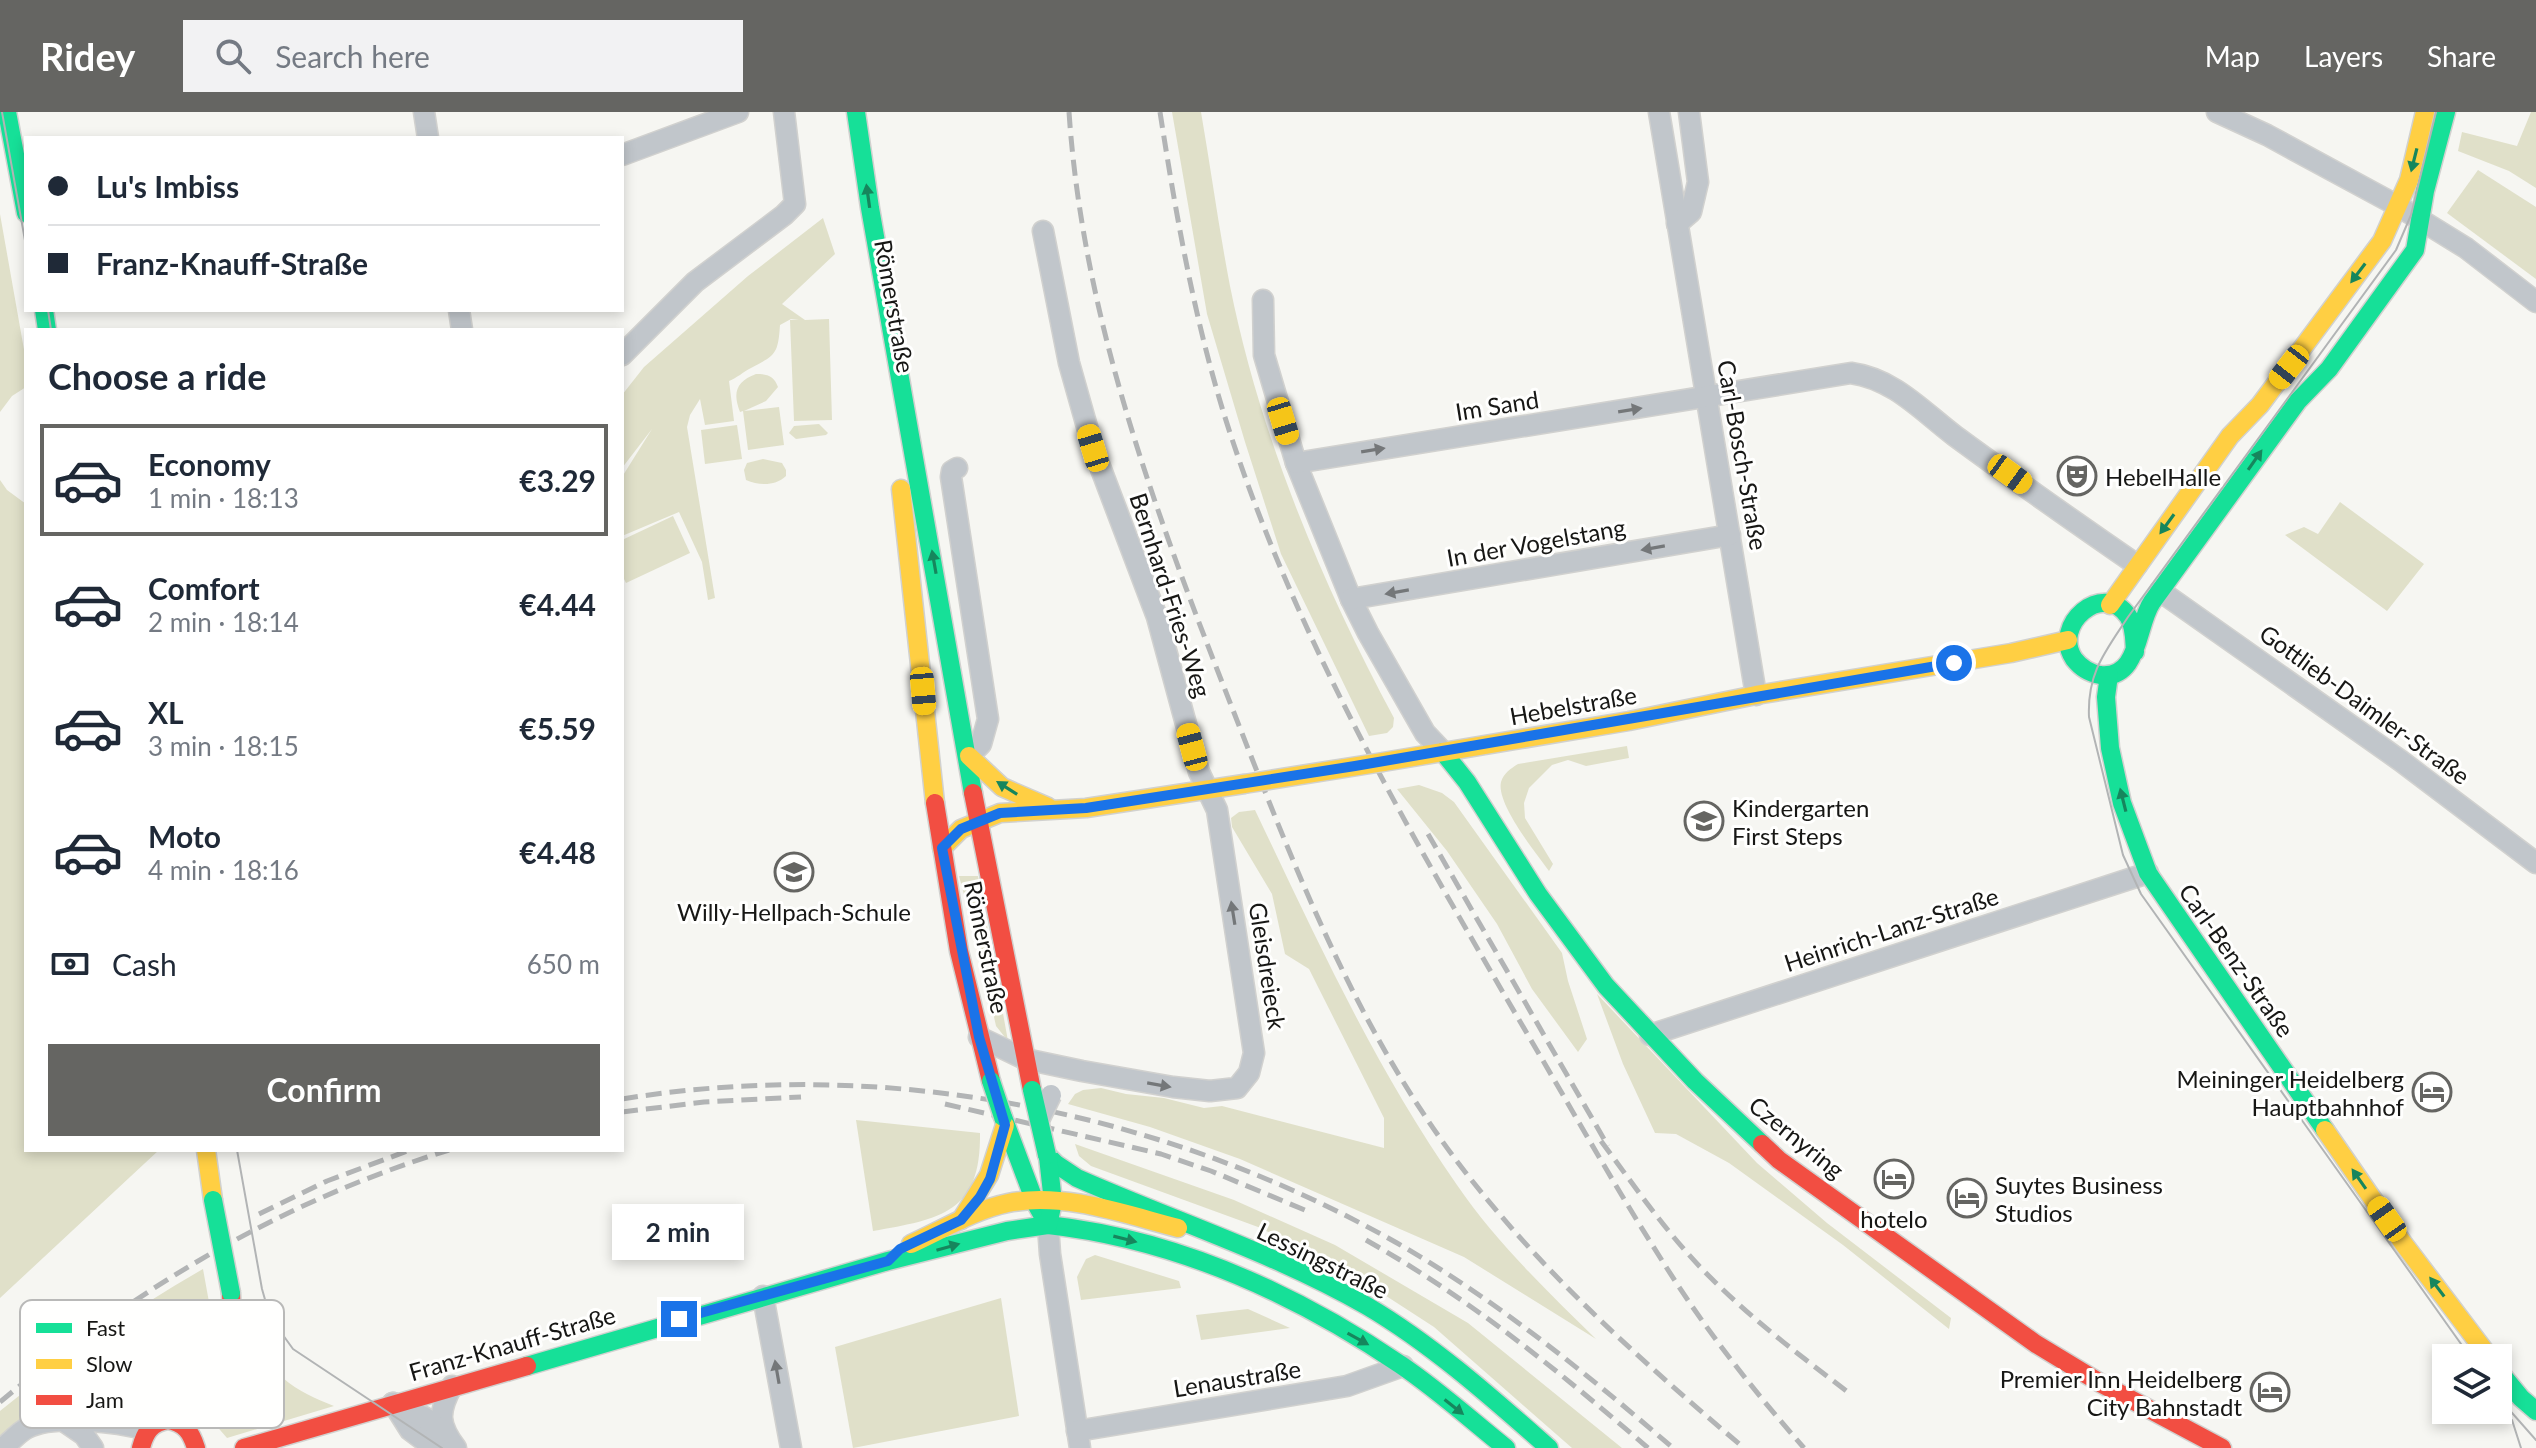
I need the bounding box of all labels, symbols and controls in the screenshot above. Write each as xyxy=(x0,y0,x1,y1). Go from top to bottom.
search box xyxy=(183,20,743,92)
text: Ridey xyxy=(40,33,135,79)
icon: search xyxy=(211,34,255,78)
text: Search here xyxy=(275,38,430,74)
text: Map xyxy=(2205,39,2260,73)
text: Layers xyxy=(2304,39,2383,73)
text: Share xyxy=(2427,39,2496,73)
one-way arrow xyxy=(2408,148,2420,173)
text: Lu's Imbiss xyxy=(96,168,239,204)
one-way arrow xyxy=(861,183,874,208)
street label: Römerstraße xyxy=(869,237,921,375)
text: Franz-Knauff-Straße xyxy=(96,245,368,281)
one-way arrow xyxy=(2351,262,2366,283)
car xyxy=(2265,341,2313,393)
text: Choose a ride xyxy=(48,354,267,398)
street label: Carl-Bosch-Straße xyxy=(1712,358,1774,552)
street label: Im Sand xyxy=(1453,384,1541,426)
car xyxy=(1265,395,1301,447)
one-way arrow xyxy=(1618,403,1643,416)
car xyxy=(1075,422,1111,474)
icon: car xyxy=(52,444,124,516)
one-way arrow xyxy=(1361,444,1386,456)
text: Economy xyxy=(148,446,271,482)
car xyxy=(1984,450,2036,498)
one-way arrow xyxy=(2247,450,2262,471)
theatre icon: HebelHalle xyxy=(2056,455,2098,497)
text: €3.29 xyxy=(519,462,596,498)
place label: HebelHalle xyxy=(2105,462,2221,491)
text: 1 min · 18:13 xyxy=(148,482,299,514)
street label: Bernhard-Fries-Weg xyxy=(1124,489,1218,701)
street label: In der Vogelstang xyxy=(1444,512,1628,572)
one-way arrow xyxy=(2159,513,2175,535)
one-way arrow xyxy=(1640,543,1665,555)
one-way arrow xyxy=(927,549,939,574)
icon: car xyxy=(52,568,124,640)
text: Comfort xyxy=(148,570,260,606)
text: €4.44 xyxy=(519,586,596,622)
one-way arrow xyxy=(1384,586,1409,598)
text: 2 min · 18:14 xyxy=(148,606,299,638)
street label: Gottlieb-Daimler-Straße xyxy=(2254,618,2476,790)
route start xyxy=(1936,645,1972,681)
car xyxy=(909,666,937,716)
street label: Hebelstraße xyxy=(1507,680,1639,730)
icon: car xyxy=(52,692,124,764)
text: XL xyxy=(148,694,184,730)
text: €5.59 xyxy=(519,710,596,746)
car xyxy=(1174,721,1210,773)
text: 3 min · 18:15 xyxy=(148,730,299,762)
one-way arrow xyxy=(996,782,1018,796)
one-way arrow xyxy=(2117,787,2129,812)
place label: Kindergarten First Steps xyxy=(1732,793,1869,850)
school or university icon: Kindergarten First Steps xyxy=(1683,800,1725,842)
icon: car xyxy=(52,816,124,888)
text: Moto xyxy=(148,818,221,854)
text: €4.48 xyxy=(519,834,596,870)
school or university icon: Willy-Hellpach-Schule xyxy=(773,851,815,893)
text: 4 min · 18:16 xyxy=(148,854,299,886)
street label: Römerstraße xyxy=(959,878,1015,1016)
street label: Carl-Benz-Straße xyxy=(2173,878,2301,1042)
street label: Heinrich-Lanz-Straße xyxy=(1780,881,2002,977)
place label: Willy-Hellpach-Schule xyxy=(677,897,911,926)
one-way arrow xyxy=(1226,900,1239,925)
street label: Gleisdreieck xyxy=(1244,900,1292,1032)
icon: cash xyxy=(48,942,92,986)
text: Cash xyxy=(112,946,177,982)
text: 650 m xyxy=(527,948,600,980)
button: Confirm xyxy=(48,1044,600,1136)
place label: Meininger Heidelberg Hauptbahnhof xyxy=(2177,1064,2405,1121)
hotel icon: Meininger Heidelberg Hauptbahnhof xyxy=(2411,1071,2453,1113)
one-way arrow xyxy=(1147,1079,1172,1091)
street label: Czernyring xyxy=(1744,1090,1850,1184)
hotel icon: hotelo xyxy=(1873,1158,1915,1200)
one-way arrow xyxy=(2351,1168,2367,1190)
place label: Suytes Business Studios xyxy=(1995,1170,2163,1227)
hotel icon: Suytes Business Studios xyxy=(1946,1177,1988,1219)
car xyxy=(2363,1192,2411,1246)
callout: 2 min xyxy=(613,1203,745,1259)
place label: hotelo xyxy=(1860,1204,1928,1233)
text: 2 min xyxy=(646,1216,710,1248)
street label: Lessingstraße xyxy=(1253,1216,1393,1304)
one-way arrow xyxy=(1112,1233,1137,1245)
one-way arrow xyxy=(937,1240,961,1253)
one-way arrow xyxy=(2429,1276,2445,1297)
legend xyxy=(20,1300,284,1428)
street label: Franz-Knauff-Straße xyxy=(405,1300,619,1386)
route end xyxy=(661,1301,697,1337)
text: Fast xyxy=(86,1314,125,1341)
one-way arrow xyxy=(1346,1332,1369,1345)
map controls xyxy=(2432,1344,2512,1424)
button: layers xyxy=(2432,1344,2512,1424)
text: Slow xyxy=(86,1350,133,1377)
street label: Lenaustraße xyxy=(1171,1354,1303,1402)
one-way arrow xyxy=(771,1359,783,1384)
place label: Premier Inn Heidelberg City Bahnstadt xyxy=(2000,1364,2242,1421)
hotel icon: Premier Inn Heidelberg City Bahnstadt xyxy=(2249,1371,2291,1413)
text: Jam xyxy=(86,1386,124,1413)
one-way arrow xyxy=(1444,1399,1464,1415)

